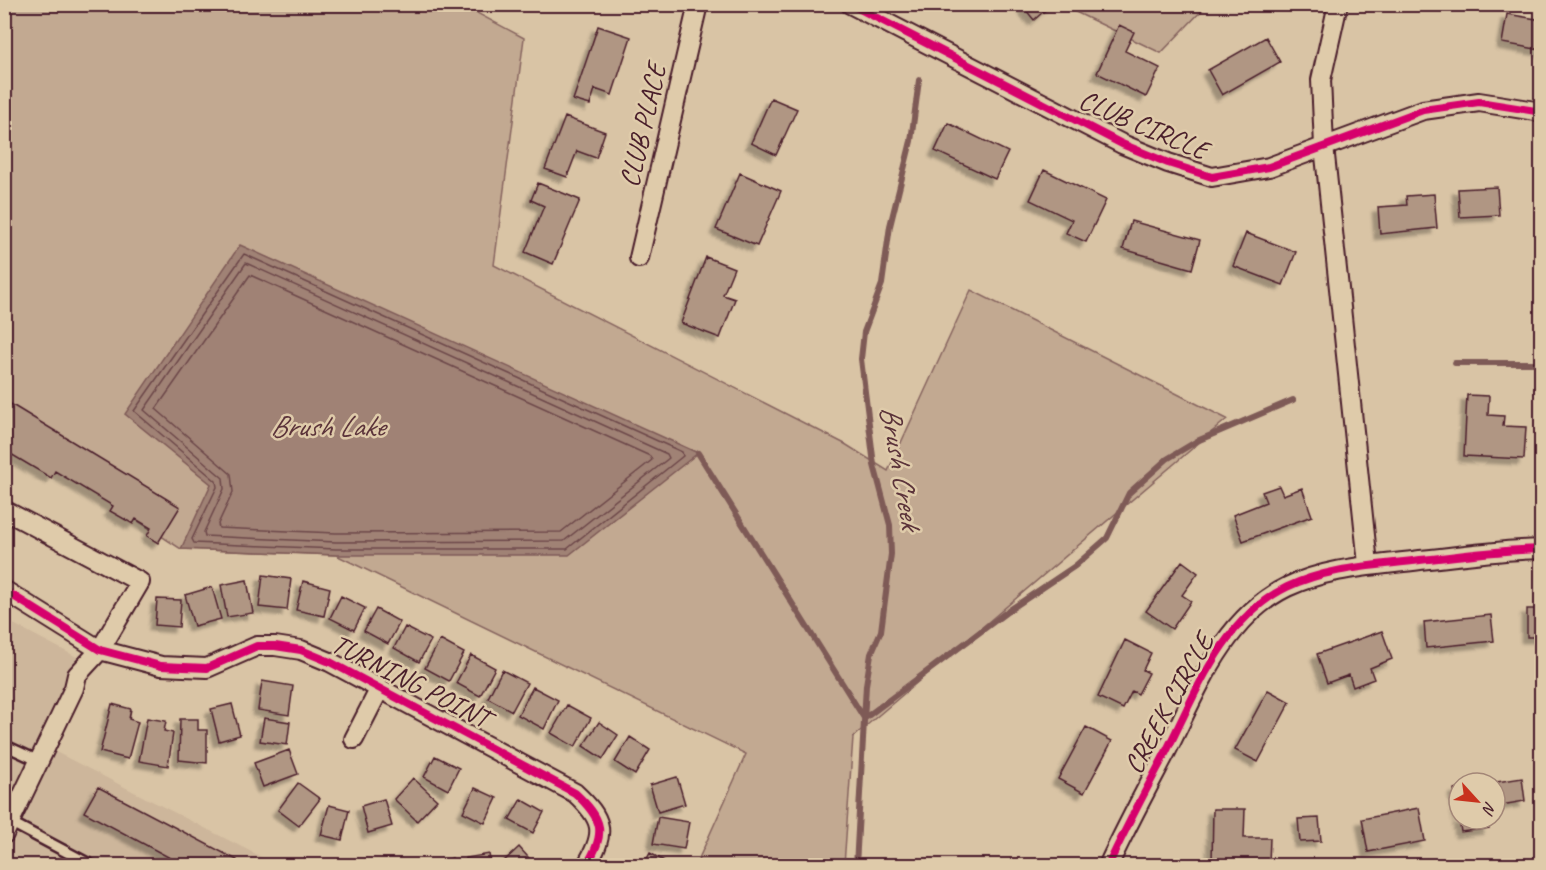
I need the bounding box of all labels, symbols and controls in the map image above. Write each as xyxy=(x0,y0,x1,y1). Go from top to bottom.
street label: CLUB PLACE xyxy=(611,56,674,190)
street label: CLUB CIRCLE xyxy=(1074,82,1217,169)
water label: Brush Creek xyxy=(871,402,931,536)
water label: Brush Lake xyxy=(270,407,388,445)
street label: CREEK CIRCLE xyxy=(1116,624,1223,780)
street label: TURNING POINT xyxy=(326,626,502,739)
north arrow xyxy=(1447,771,1507,831)
text: N xyxy=(1477,798,1501,819)

